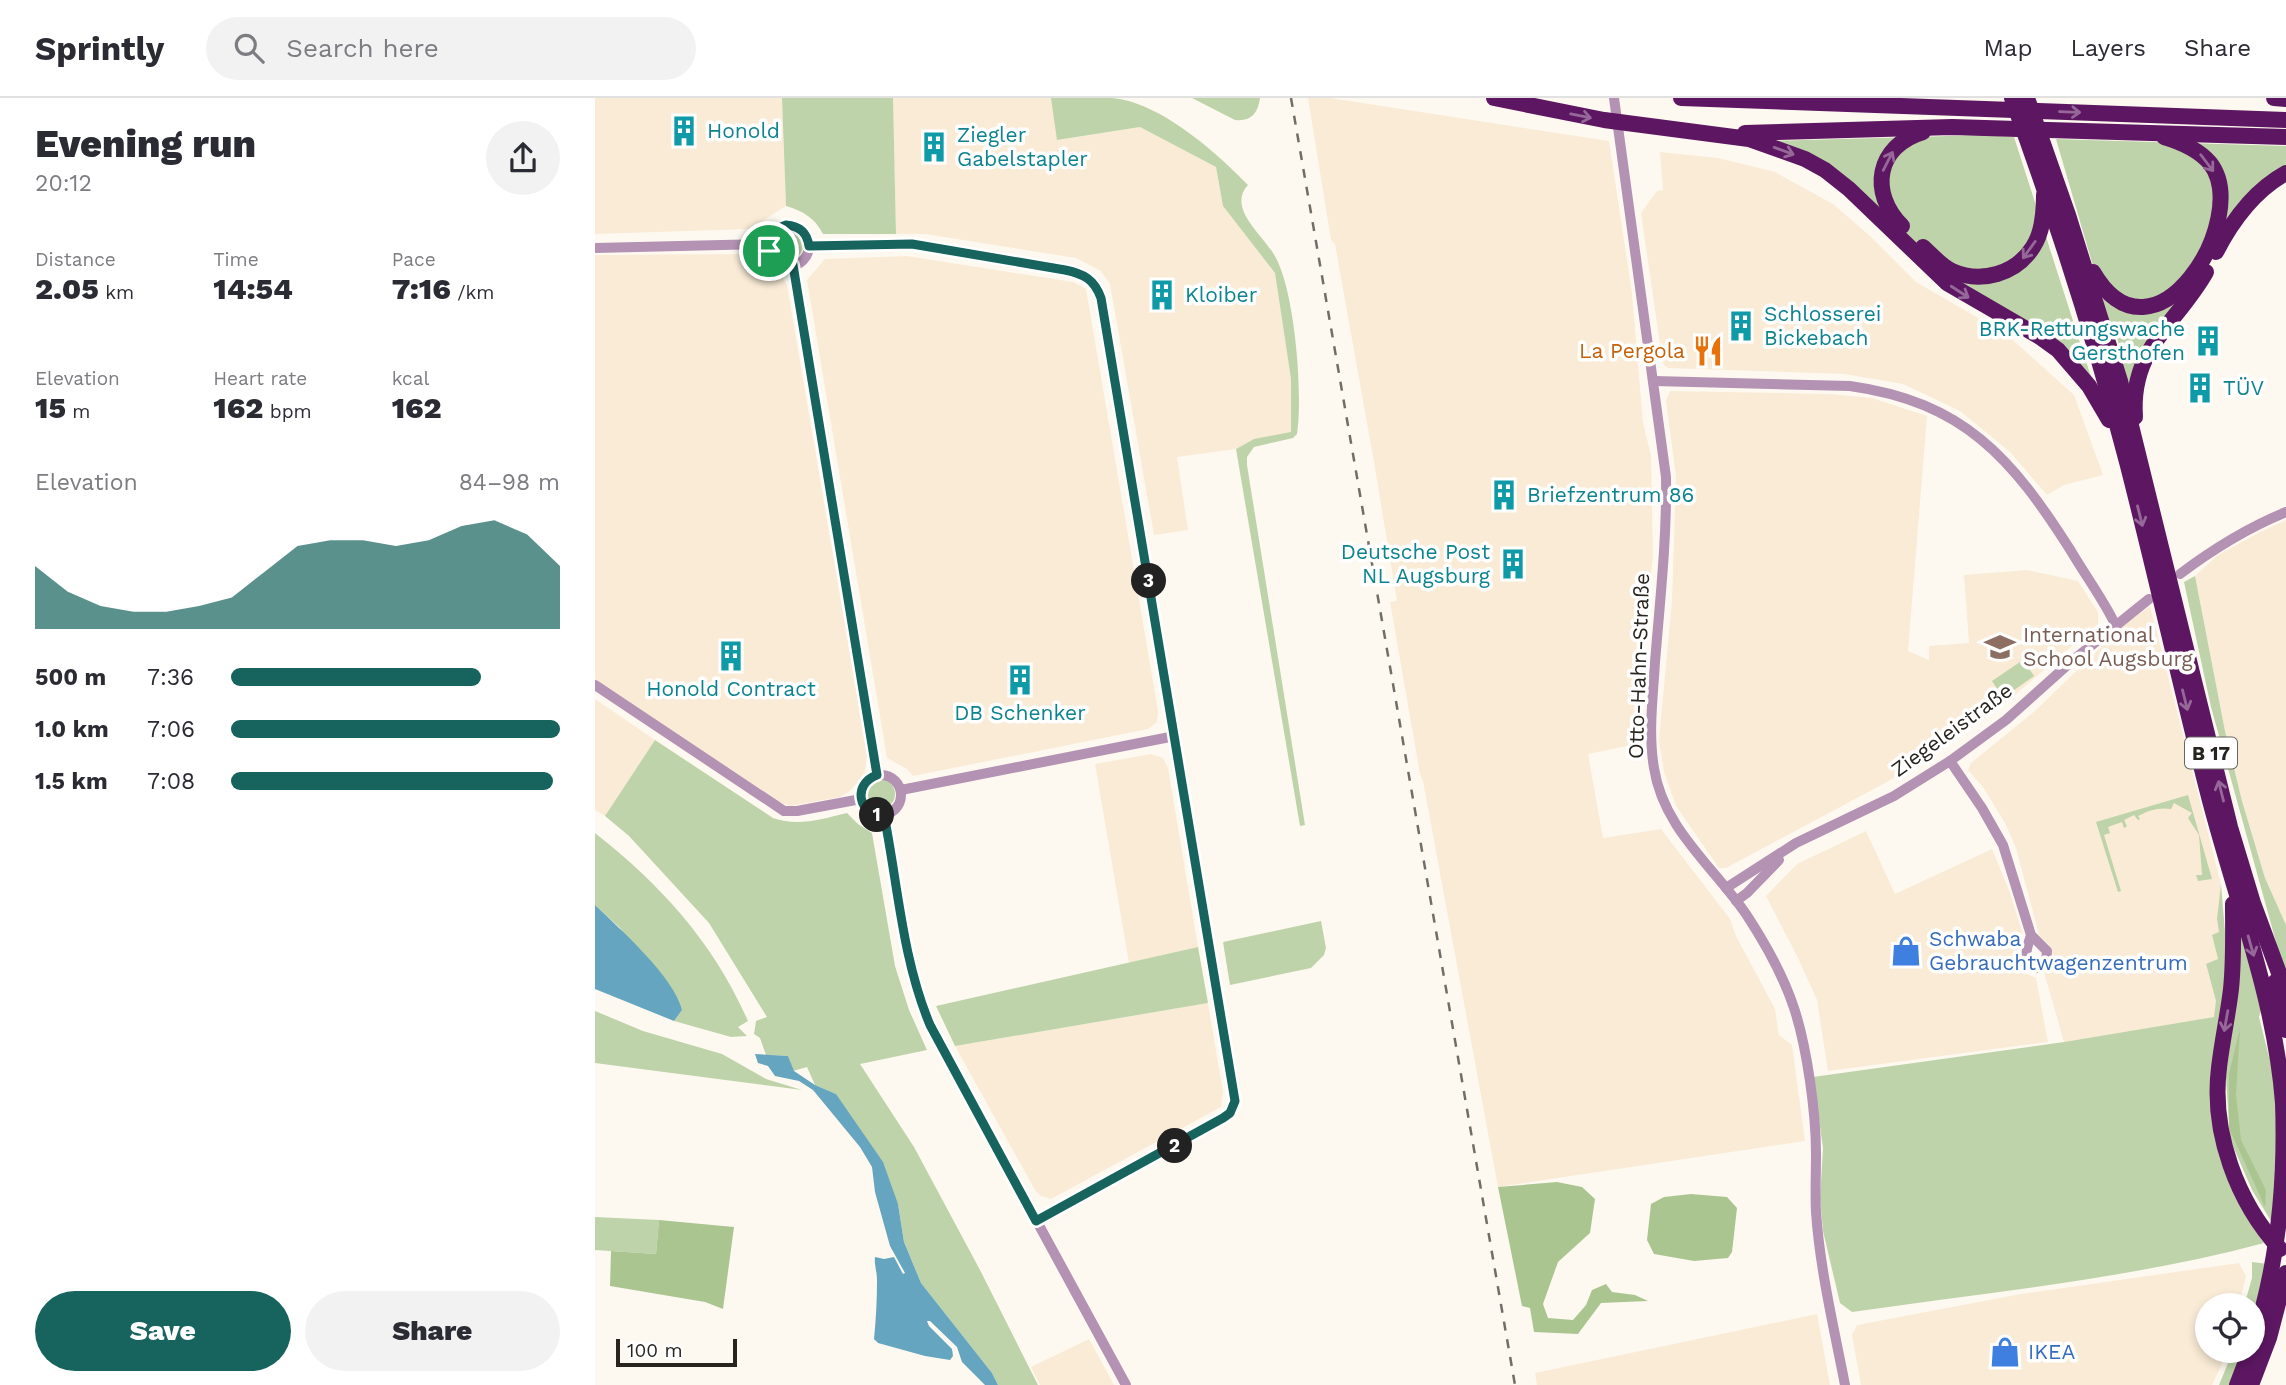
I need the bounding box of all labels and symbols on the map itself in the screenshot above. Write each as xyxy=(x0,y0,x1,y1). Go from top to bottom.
one-way arrow xyxy=(2059,106,2082,119)
one-way arrow xyxy=(1569,109,1592,123)
building icon: Honold xyxy=(667,114,701,148)
place label: Honold xyxy=(707,118,780,143)
place label: Ziegler Gabelstapler xyxy=(957,122,1088,171)
building icon: Ziegler Gabelstapler xyxy=(917,130,951,164)
one-way arrow xyxy=(1773,146,1795,158)
one-way arrow xyxy=(1881,151,1895,172)
one-way arrow xyxy=(2199,154,2214,173)
pin xyxy=(739,221,799,281)
one-way arrow xyxy=(2022,240,2037,259)
building icon: Kloiber xyxy=(1145,278,1179,312)
place label: Kloiber xyxy=(1185,282,1258,307)
one-way arrow xyxy=(1950,285,1970,299)
place label: Schlosserei Bickebach xyxy=(1764,301,1881,350)
building icon: Schlosserei Bickebach xyxy=(1724,309,1758,343)
place label: BRK-Rettungswache Gersthofen xyxy=(1979,316,2185,365)
building icon: BRK-Rettungswache Gersthofen xyxy=(2191,324,2225,358)
restaurant icon: La Pergola xyxy=(1691,334,1725,368)
place label: La Pergola xyxy=(1579,338,1685,363)
building icon: TÜV xyxy=(2183,371,2217,405)
place label: TÜV xyxy=(2223,375,2265,400)
building icon: Briefzentrum 86 xyxy=(1487,478,1521,512)
place label: Briefzentrum 86 xyxy=(1527,482,1694,507)
one-way arrow xyxy=(2134,504,2147,527)
place label: Deutsche Post NL Augsburg xyxy=(1341,539,1491,588)
building icon: Deutsche Post NL Augsburg xyxy=(1496,547,1530,581)
pin: 3 xyxy=(1131,564,1167,598)
street label: Otto-Hahn-Straße xyxy=(1623,573,1654,759)
place label: International School Augsburg xyxy=(2023,622,2193,671)
school or university icon: International School Augsburg xyxy=(1983,630,2017,664)
building icon: Honold Contract xyxy=(714,639,748,673)
building icon: DB Schenker xyxy=(1003,663,1037,697)
place label: Honold Contract xyxy=(646,676,816,701)
street label: Ziegeleistraße xyxy=(1886,677,2017,782)
one-way arrow xyxy=(2179,688,2192,710)
place label: DB Schenker xyxy=(954,700,1086,725)
road number: B 17 xyxy=(2185,738,2237,768)
one-way arrow xyxy=(2214,780,2227,802)
pin: 1 xyxy=(859,798,895,832)
place label: Schwaba Gebrauchtwagenzentrum xyxy=(1929,926,2188,975)
shop icon: Schwaba Gebrauchtwagenzentrum xyxy=(1889,934,1923,968)
one-way arrow xyxy=(2245,934,2258,956)
one-way arrow xyxy=(2219,1009,2233,1032)
pin: 2 xyxy=(1157,1128,1193,1164)
shop icon: IKEA xyxy=(1988,1335,2022,1369)
scale bar xyxy=(616,1336,737,1368)
place label: IKEA xyxy=(2028,1339,2075,1364)

